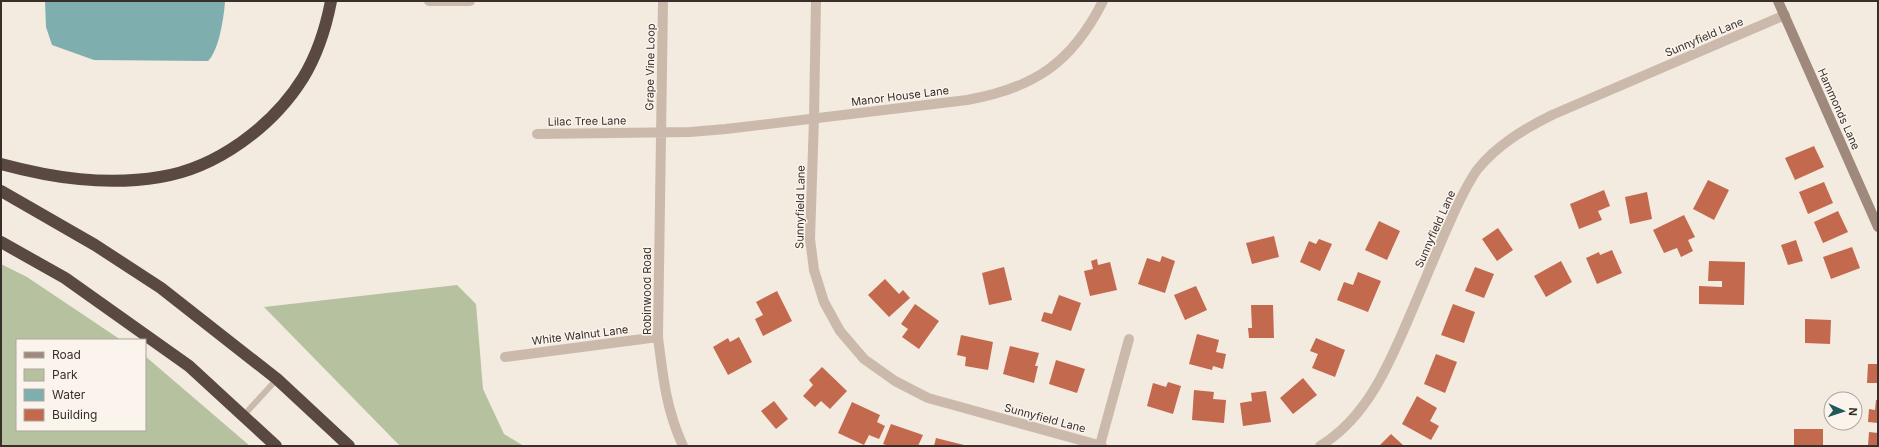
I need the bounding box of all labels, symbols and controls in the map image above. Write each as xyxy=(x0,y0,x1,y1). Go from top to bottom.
street label: Sunnyfield Lane xyxy=(1663,14,1745,60)
street label: Grape Vine Loop xyxy=(642,23,658,111)
street label: Hammonds Lane xyxy=(1815,66,1863,152)
street label: Manor House Lane xyxy=(850,83,950,109)
street label: Lilac Tree Lane xyxy=(547,113,627,129)
street label: Sunnyfield Lane xyxy=(792,165,808,249)
street label: Sunnyfield Lane xyxy=(1412,188,1458,270)
street label: Robinwood Road xyxy=(640,247,654,335)
street label: White Walnut Lane xyxy=(531,322,629,348)
legend xyxy=(16,339,146,431)
text: Road xyxy=(52,347,81,362)
text: Park xyxy=(52,367,78,382)
text: Water xyxy=(52,387,86,402)
north arrow xyxy=(1823,391,1863,431)
street label: Sunnyfield Lane xyxy=(1003,400,1087,436)
text: Building xyxy=(52,407,97,422)
text: N xyxy=(1846,407,1860,416)

